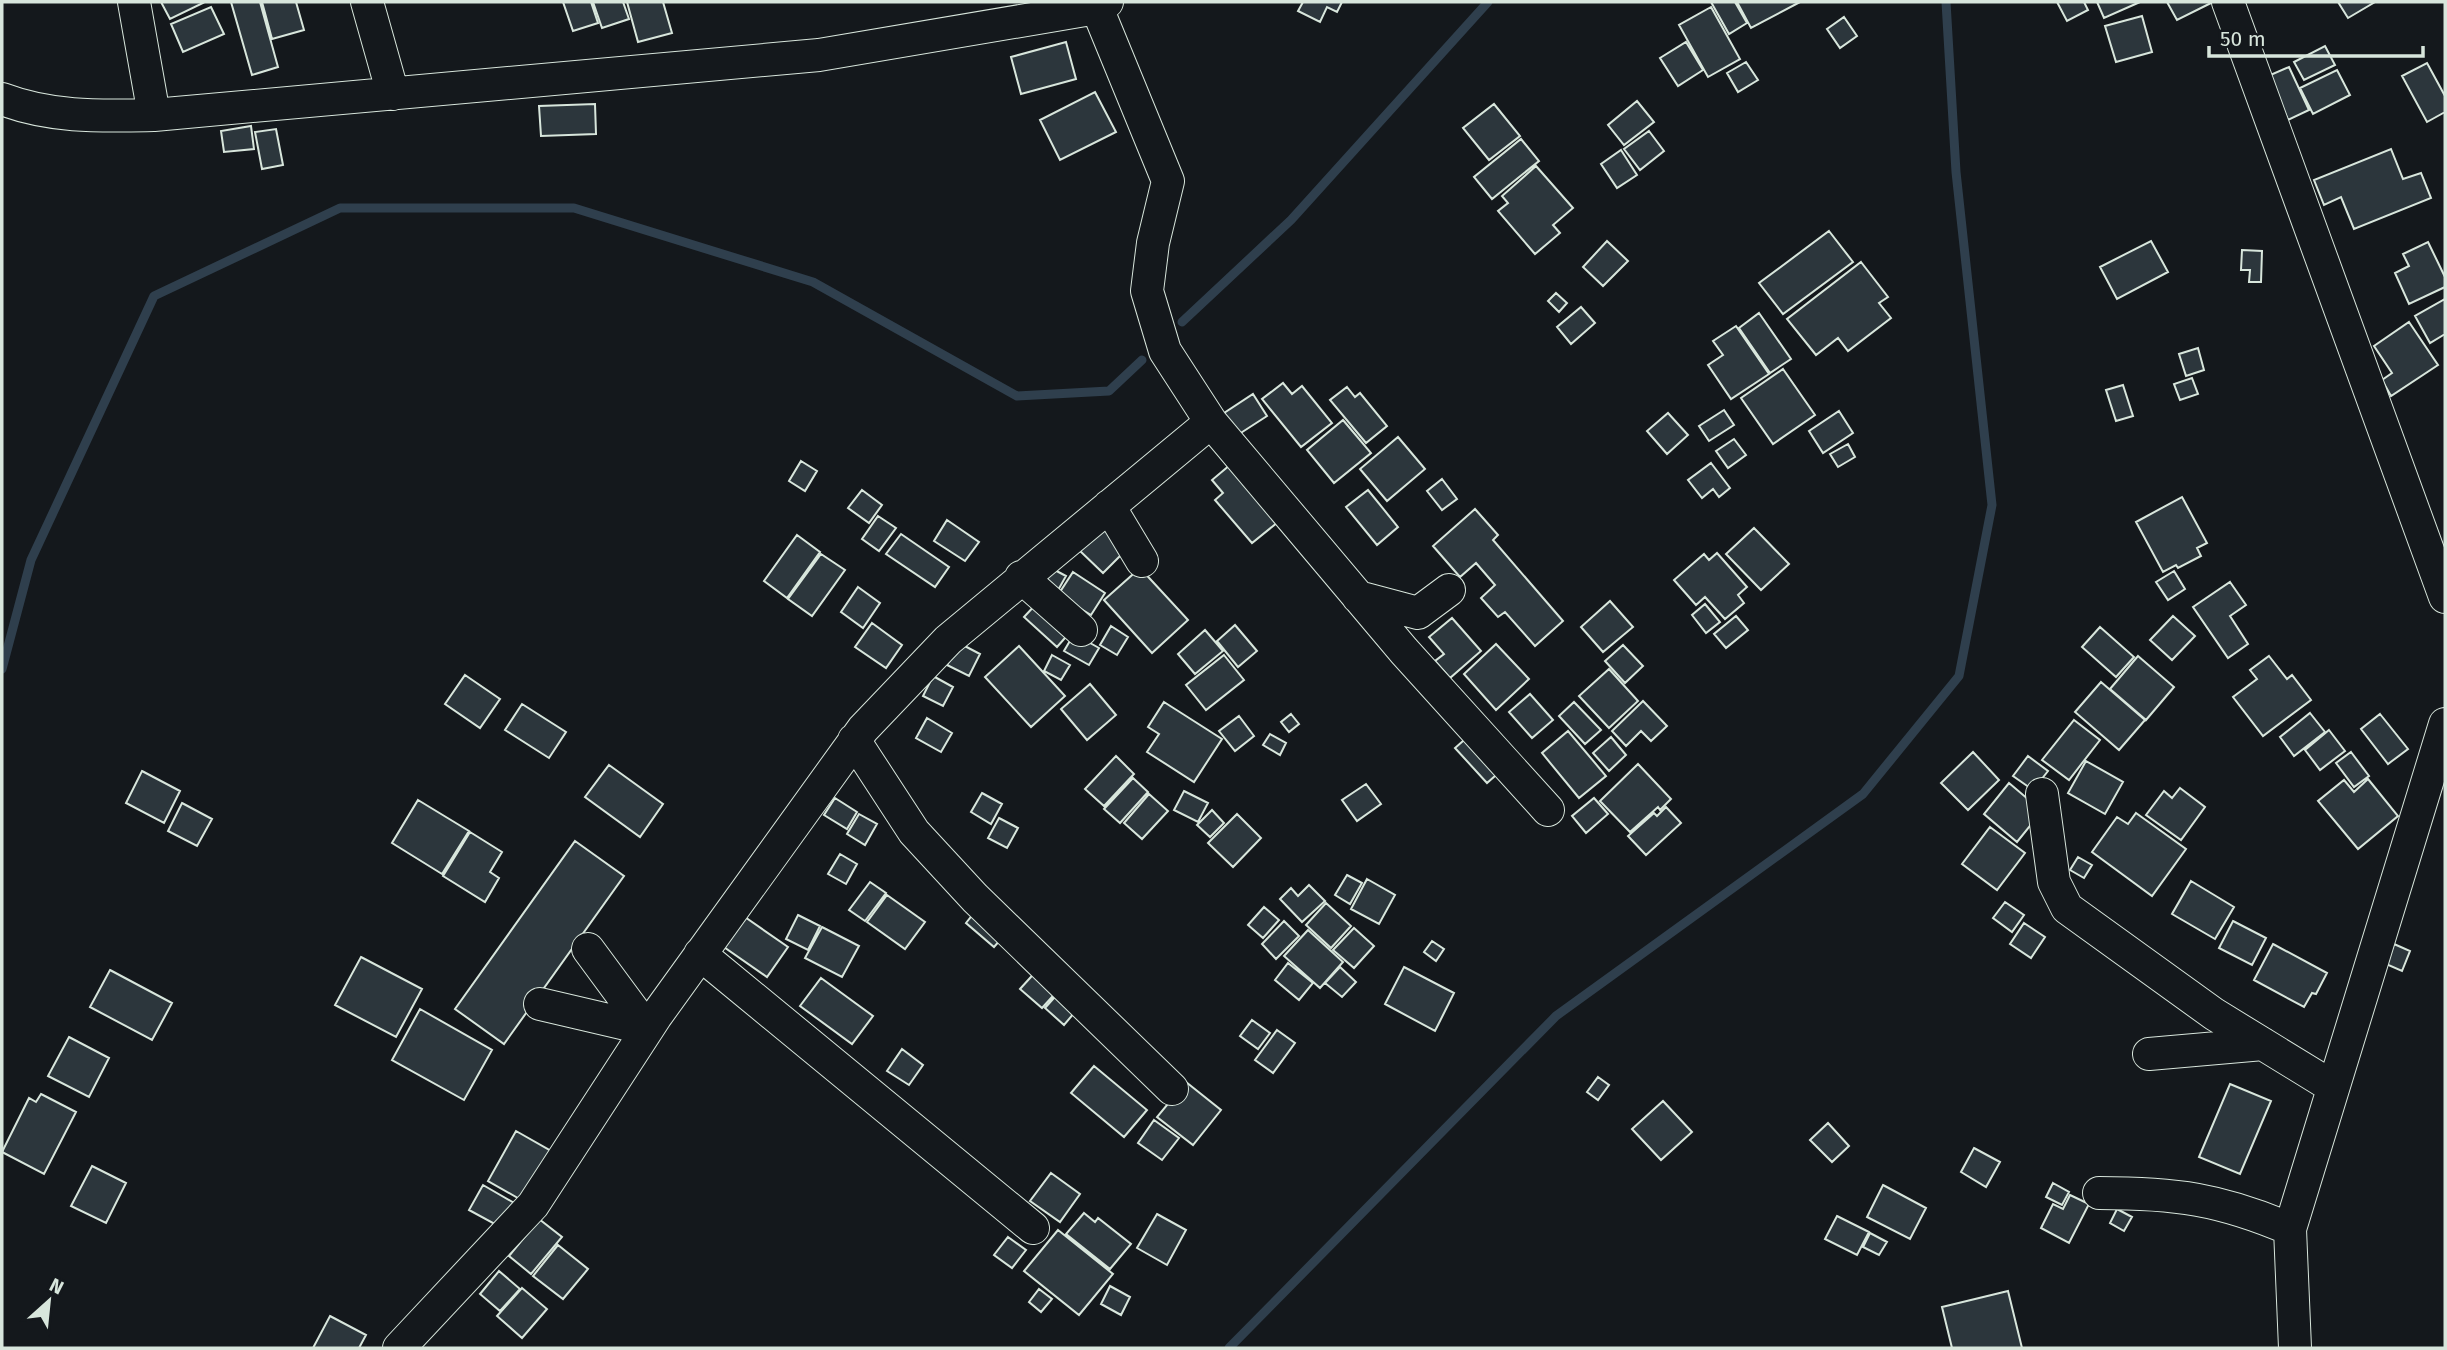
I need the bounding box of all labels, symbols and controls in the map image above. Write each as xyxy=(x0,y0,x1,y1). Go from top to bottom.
scale bar xyxy=(2209,14,2422,58)
text: 50 m xyxy=(2220,26,2266,52)
north arrow xyxy=(14,1266,84,1336)
text: N xyxy=(46,1273,67,1299)

